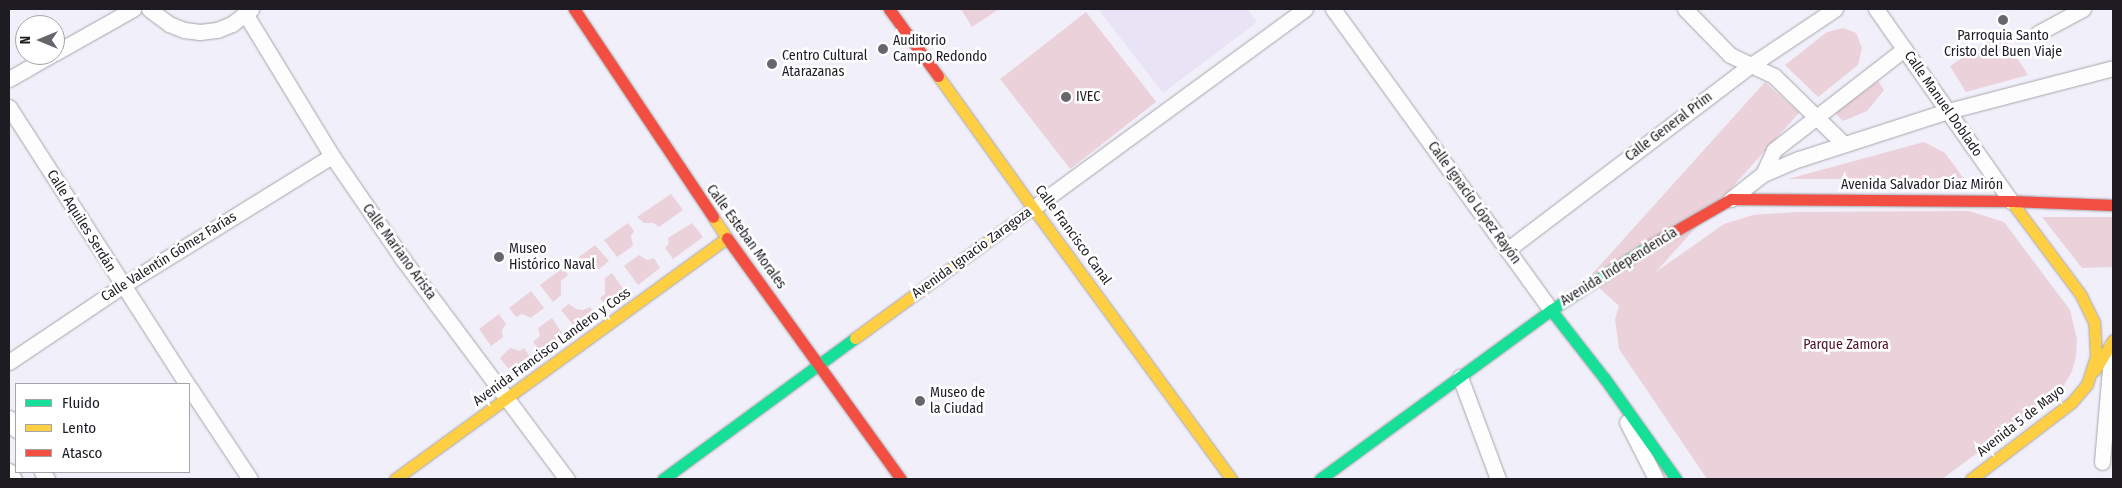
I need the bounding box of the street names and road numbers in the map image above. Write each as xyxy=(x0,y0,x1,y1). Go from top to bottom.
street label: Calle Manuel Doblado xyxy=(1900,48,1986,160)
street label: Calle General Prim xyxy=(1622,89,1716,165)
street label: Calle Ignacio López Rayón xyxy=(1424,138,1524,268)
street label: Calle Aquiles Serdán xyxy=(43,167,119,275)
street label: Avenida Salvador Díaz Mirón xyxy=(1841,177,2003,193)
street label: Calle Esteban Morales xyxy=(703,182,789,292)
street label: Calle Francisco Canal xyxy=(1031,182,1115,288)
street label: Calle Mariano Arista xyxy=(359,201,439,303)
street label: Avenida Ignacio Zaragoza xyxy=(909,204,1035,302)
street label: Calle Valentín Gómez Farías xyxy=(98,208,240,306)
street label: Avenida Independencia xyxy=(1558,224,1680,310)
street label: Avenida Francisco Landero y Coss xyxy=(470,284,634,410)
street label: Avenida 5 de Mayo xyxy=(1974,382,2068,460)

